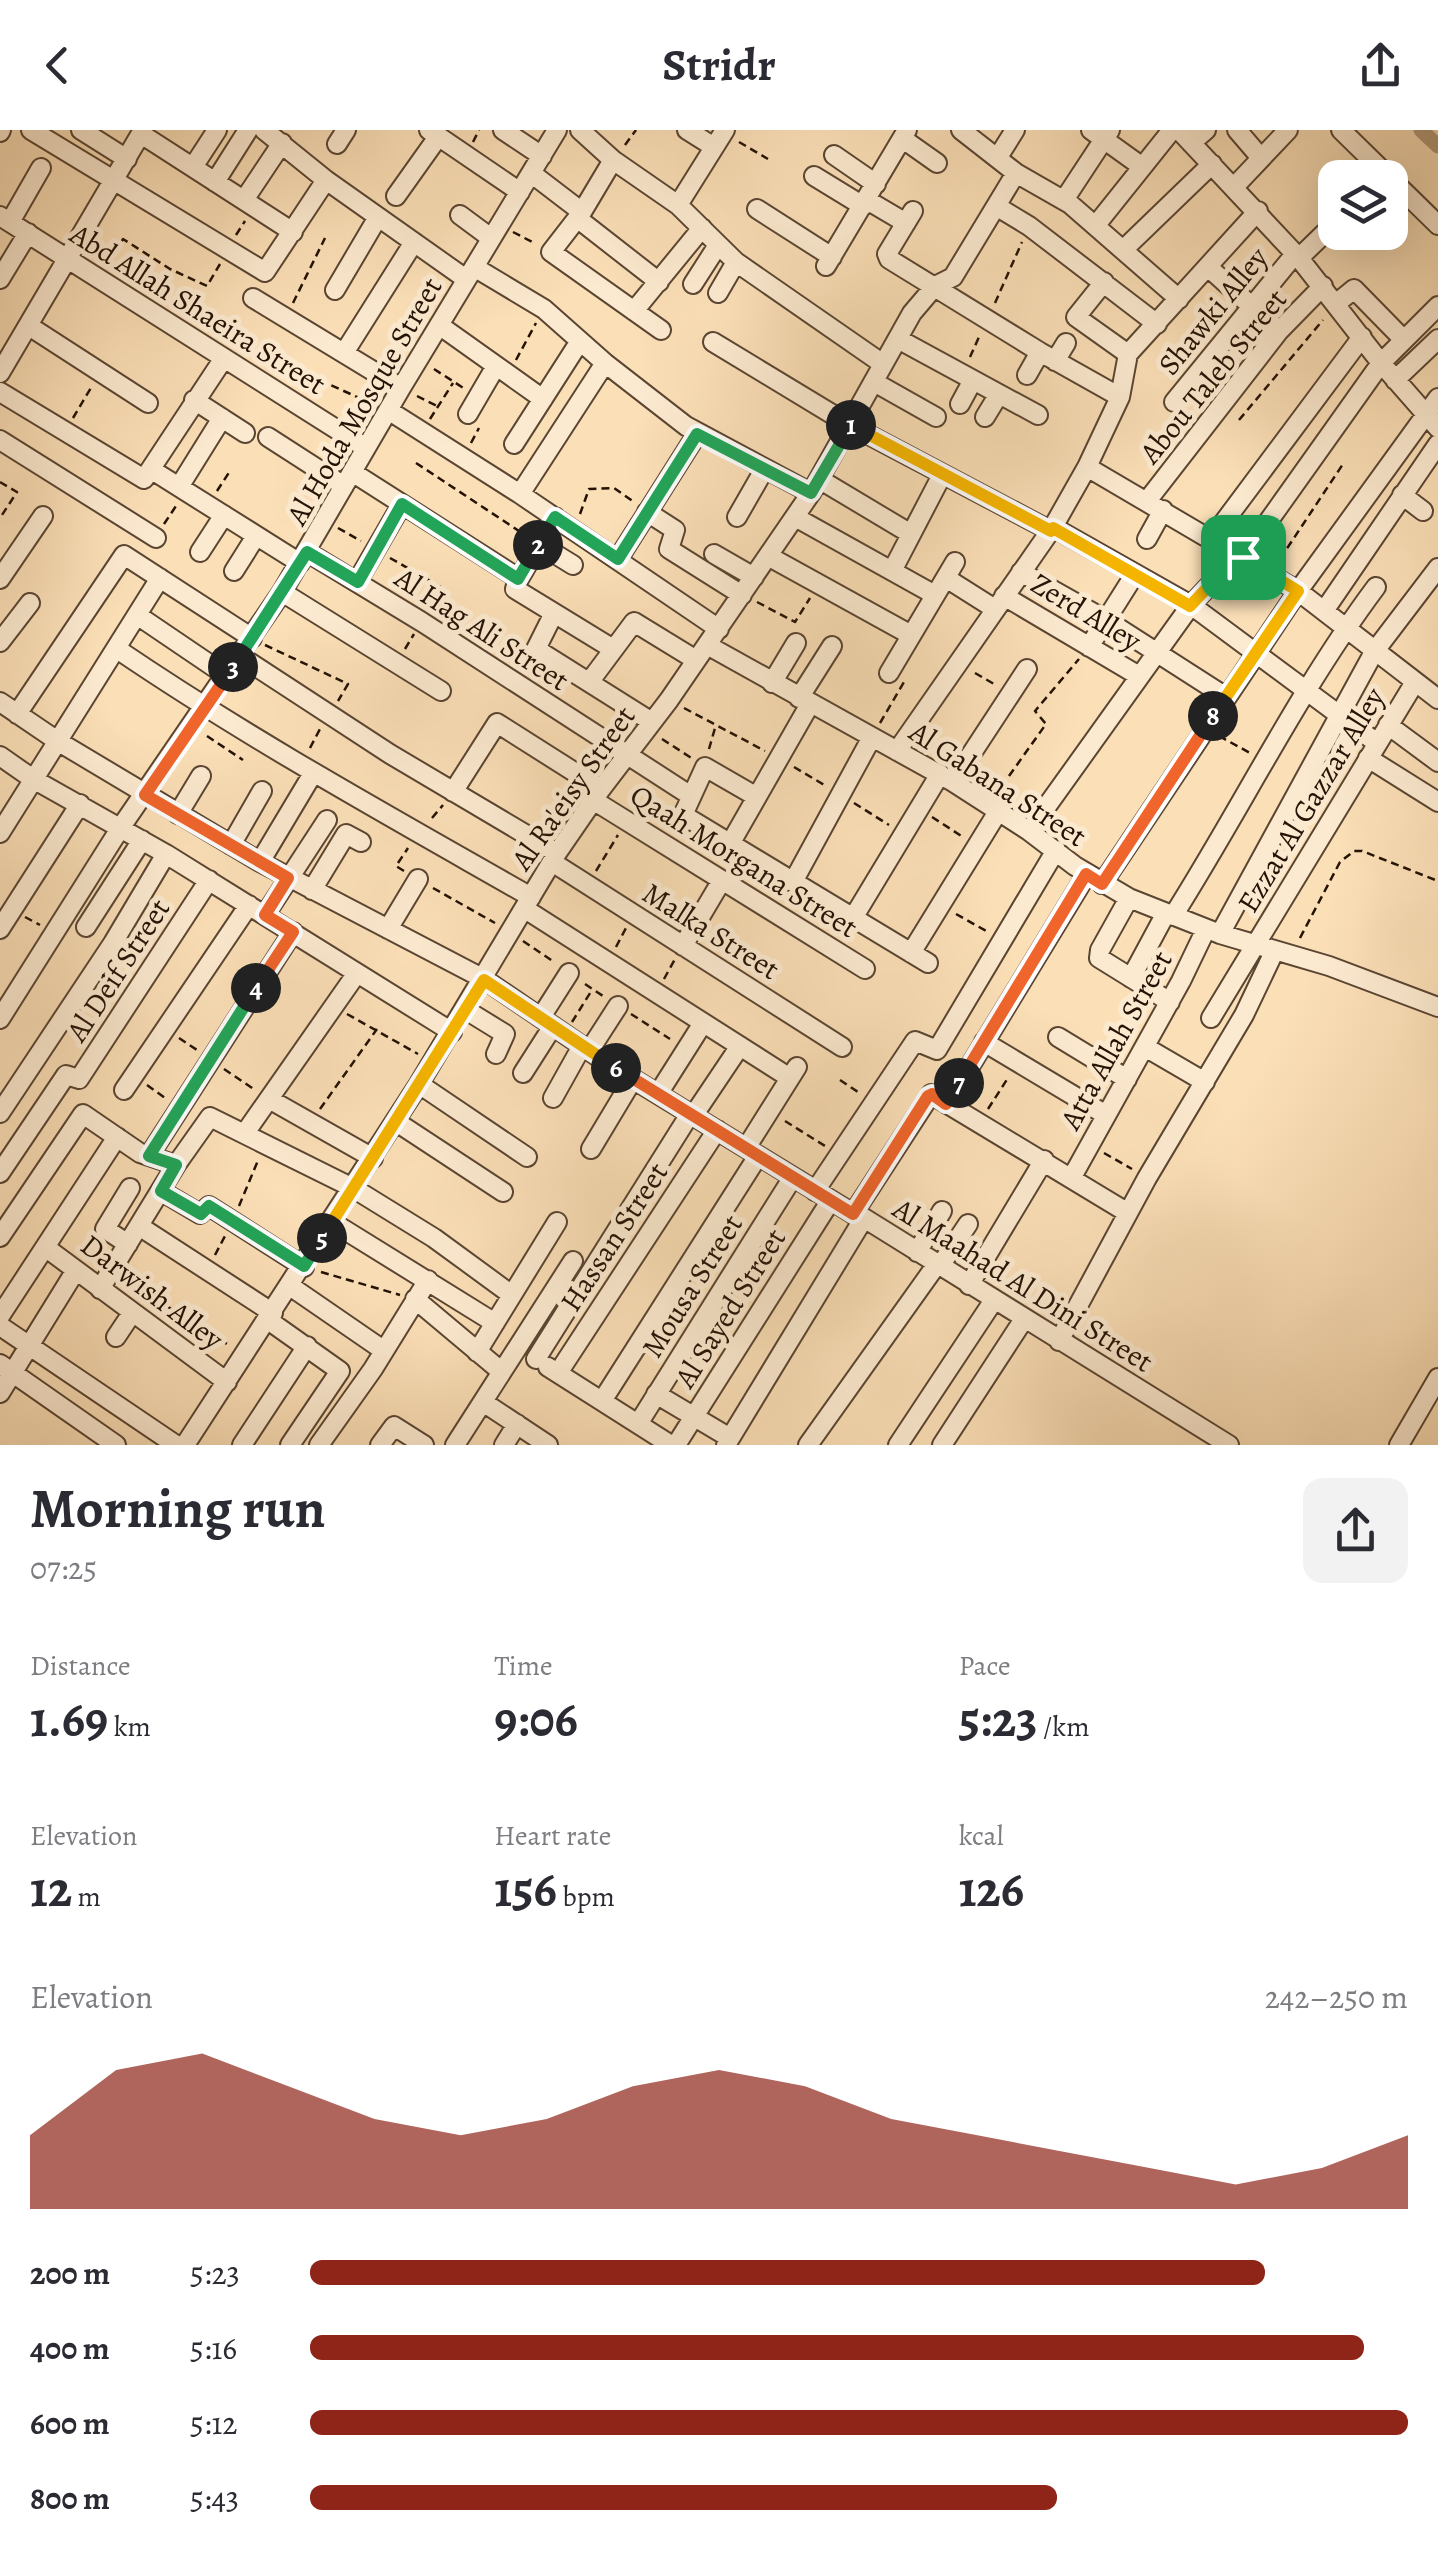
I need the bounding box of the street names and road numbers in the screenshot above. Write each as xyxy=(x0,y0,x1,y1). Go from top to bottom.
street label: Abd Allah Shaeira Street xyxy=(62,214,333,404)
street label: Shawki Alley xyxy=(1149,238,1277,383)
street label: Al Hoda Mosque Street xyxy=(276,270,451,533)
street label: Abou Taleb Street xyxy=(1130,280,1296,472)
street label: Al Hag Ali Street xyxy=(387,557,577,700)
street label: Zerd Alley xyxy=(1024,564,1149,661)
street label: Ezzat Al Gazzar Alley xyxy=(1228,680,1394,920)
street label: Al Ra'eisy Street xyxy=(501,698,644,879)
street label: Al Gabana Street xyxy=(901,711,1094,856)
street label: Qaah Morgana Street xyxy=(623,775,865,947)
street label: Malka Street xyxy=(635,873,787,989)
street label: Al Deif Street xyxy=(56,891,179,1050)
street label: Atta Allah Street xyxy=(1050,943,1182,1137)
street label: Hassan Street xyxy=(551,1155,677,1319)
street label: Al Maahad Al Dini Street xyxy=(884,1188,1161,1381)
street label: Mousa Street xyxy=(632,1207,752,1365)
street label: Al Sayed Street xyxy=(665,1221,795,1396)
street label: Darwish Alley xyxy=(72,1225,232,1359)

